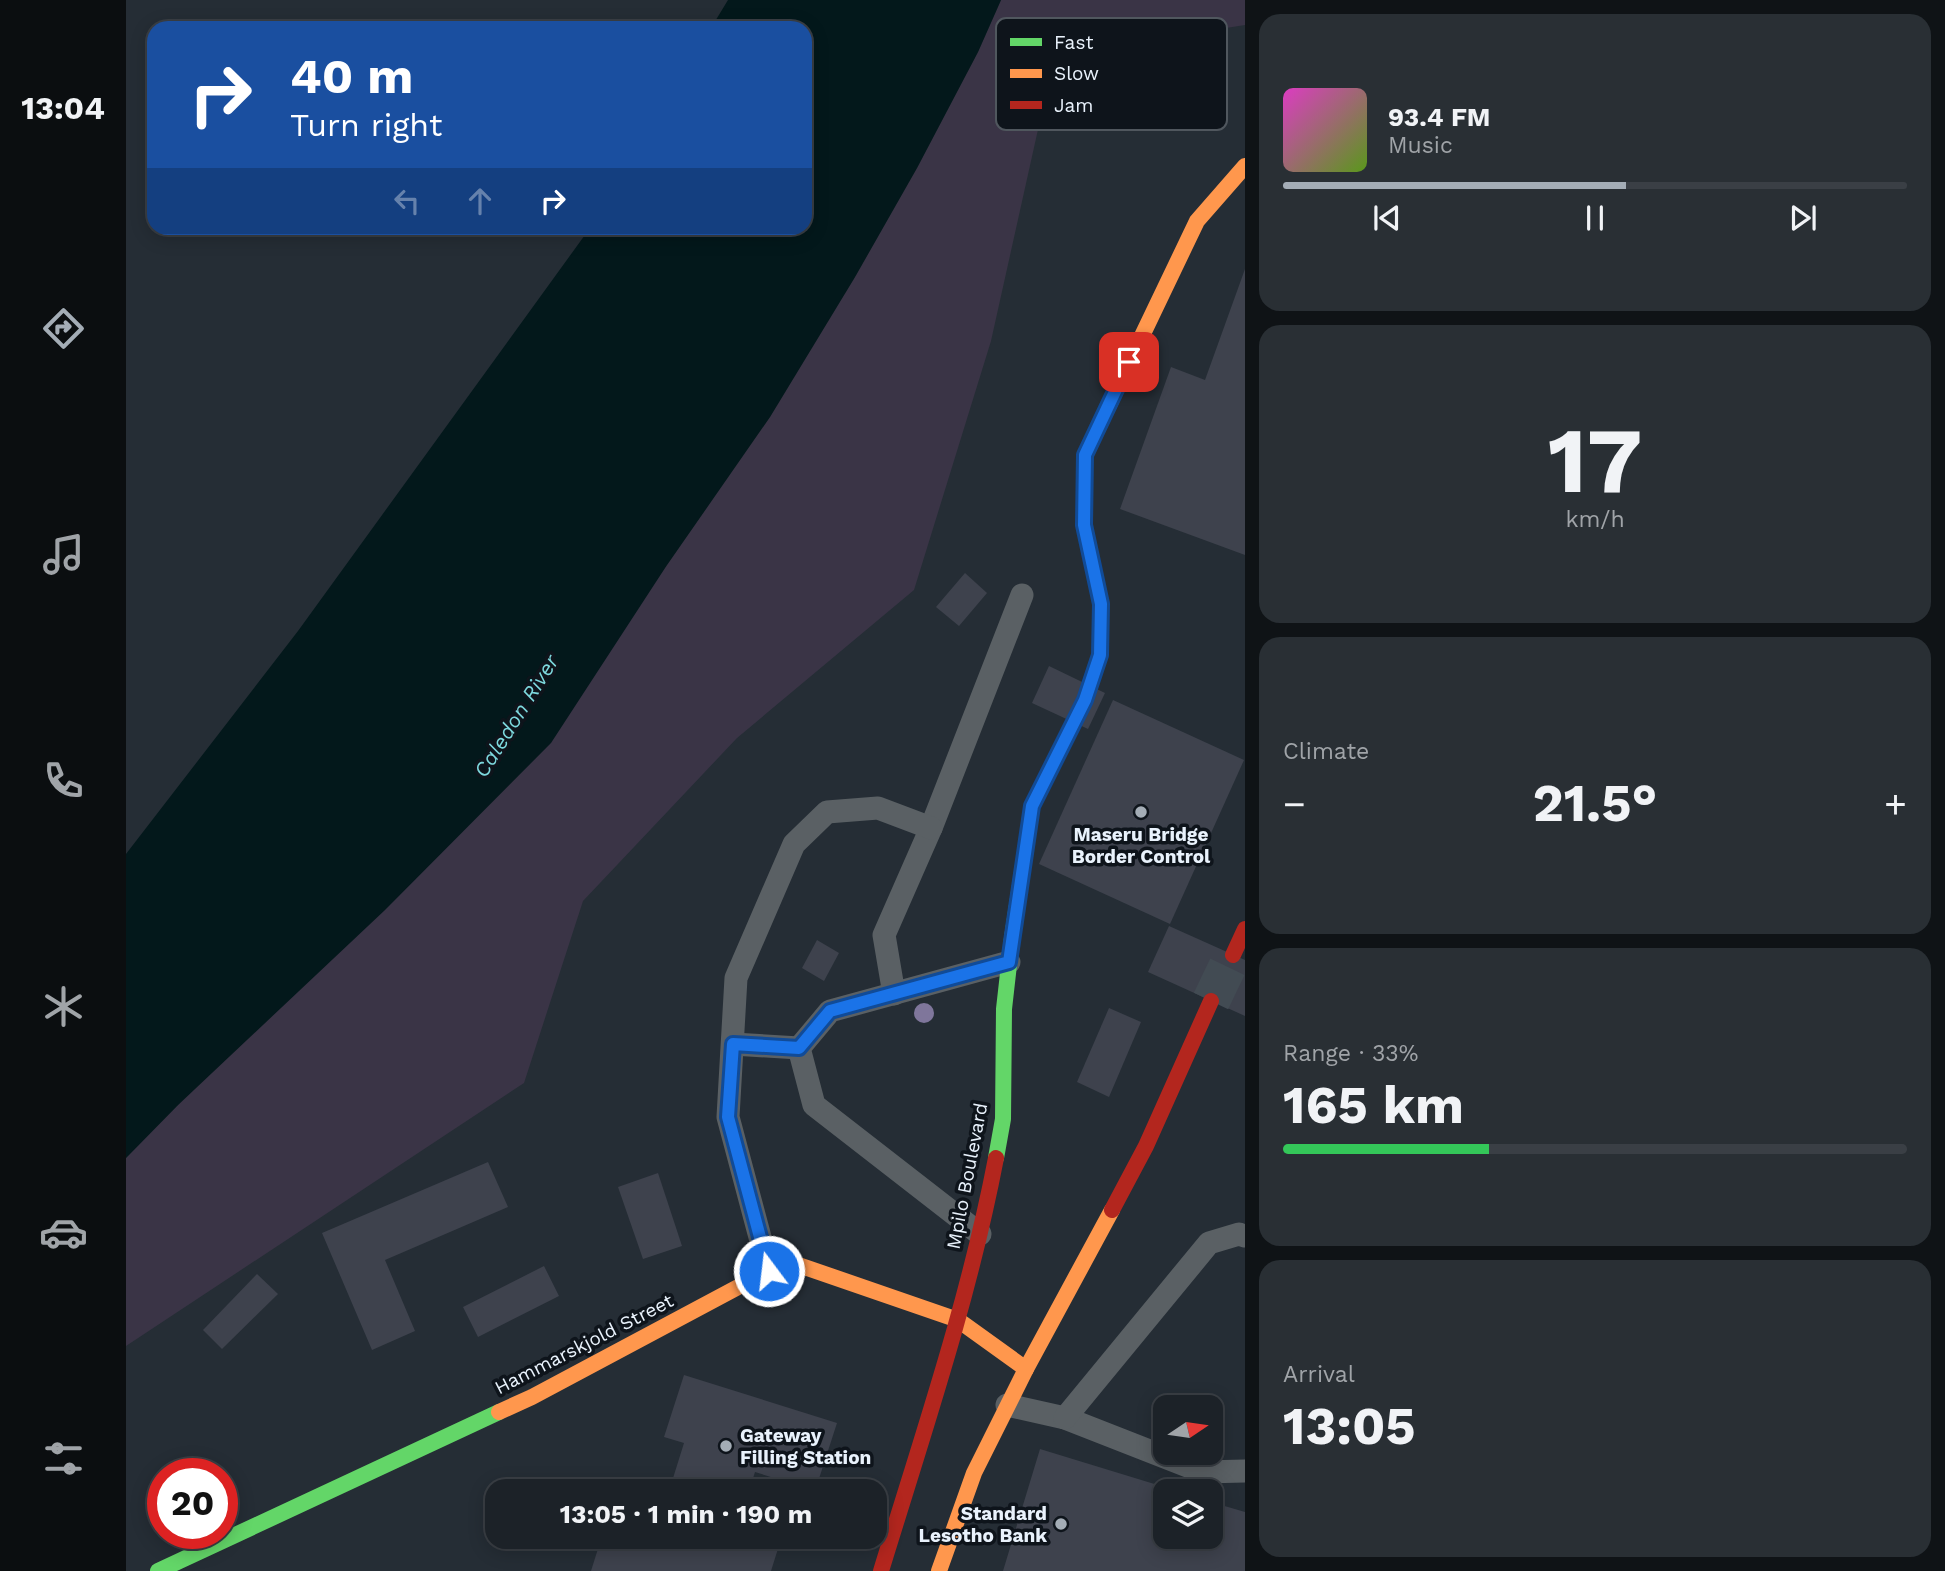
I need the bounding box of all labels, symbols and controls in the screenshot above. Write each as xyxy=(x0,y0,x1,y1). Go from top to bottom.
legend xyxy=(996,18,1227,130)
text: Fast xyxy=(1054,31,1093,54)
text: 40 m xyxy=(290,47,413,105)
icon: right xyxy=(175,49,266,140)
text: Slow xyxy=(1054,62,1099,85)
text: 13:04 xyxy=(21,89,105,127)
text: Jam xyxy=(1054,94,1093,117)
text: 93.4 FM xyxy=(1388,102,1490,132)
text: Turn right xyxy=(290,106,442,144)
text: Music xyxy=(1388,132,1453,159)
icon: left xyxy=(388,182,426,220)
icon: ahead xyxy=(461,182,499,220)
icon: right xyxy=(534,182,572,220)
icon: previous xyxy=(1368,199,1406,237)
icon: pause xyxy=(1576,199,1614,237)
icon: next xyxy=(1784,199,1822,237)
icon: directions xyxy=(39,304,88,353)
pin xyxy=(1099,332,1159,392)
icon: arrive xyxy=(1110,343,1148,381)
text: 17 xyxy=(1548,407,1642,514)
text: km/h xyxy=(1565,506,1625,533)
icon: music xyxy=(39,530,88,579)
water label: Caledon River xyxy=(468,649,564,782)
text: Climate xyxy=(1283,738,1369,765)
icon: phone xyxy=(39,756,88,805)
text: 21.5° xyxy=(1533,773,1657,834)
text: − xyxy=(1283,782,1306,826)
text: + xyxy=(1884,782,1907,826)
marker: Maseru Bridge Border Control xyxy=(1133,804,1149,820)
place label: Maseru Bridge Border Control xyxy=(1072,823,1211,868)
icon: climate xyxy=(39,982,88,1031)
text: Range · 33% xyxy=(1283,1040,1418,1067)
text: 165 km xyxy=(1283,1075,1464,1136)
street label: Mpilo Boulevard xyxy=(942,1101,992,1251)
icon: car xyxy=(39,1208,88,1257)
position arrow xyxy=(732,1234,806,1308)
street label: Hammarskjold Street xyxy=(491,1289,677,1399)
text: Arrival xyxy=(1283,1361,1355,1388)
north arrow xyxy=(1153,1395,1223,1465)
map controls xyxy=(1153,1395,1223,1549)
text: 13:05 xyxy=(1283,1396,1415,1457)
place label: Gateway Filling Station xyxy=(740,1424,871,1469)
icon: filters xyxy=(39,1434,88,1483)
marker: Gateway Filling Station xyxy=(718,1438,734,1454)
speed limit sign: 20 xyxy=(147,1458,238,1549)
button: layers xyxy=(1153,1479,1223,1549)
text: 13:05 · 1 min · 190 m xyxy=(560,1499,812,1529)
place label: Standard Lesotho Bank xyxy=(919,1502,1047,1547)
marker: Standard Lesotho Bank xyxy=(1053,1516,1069,1532)

